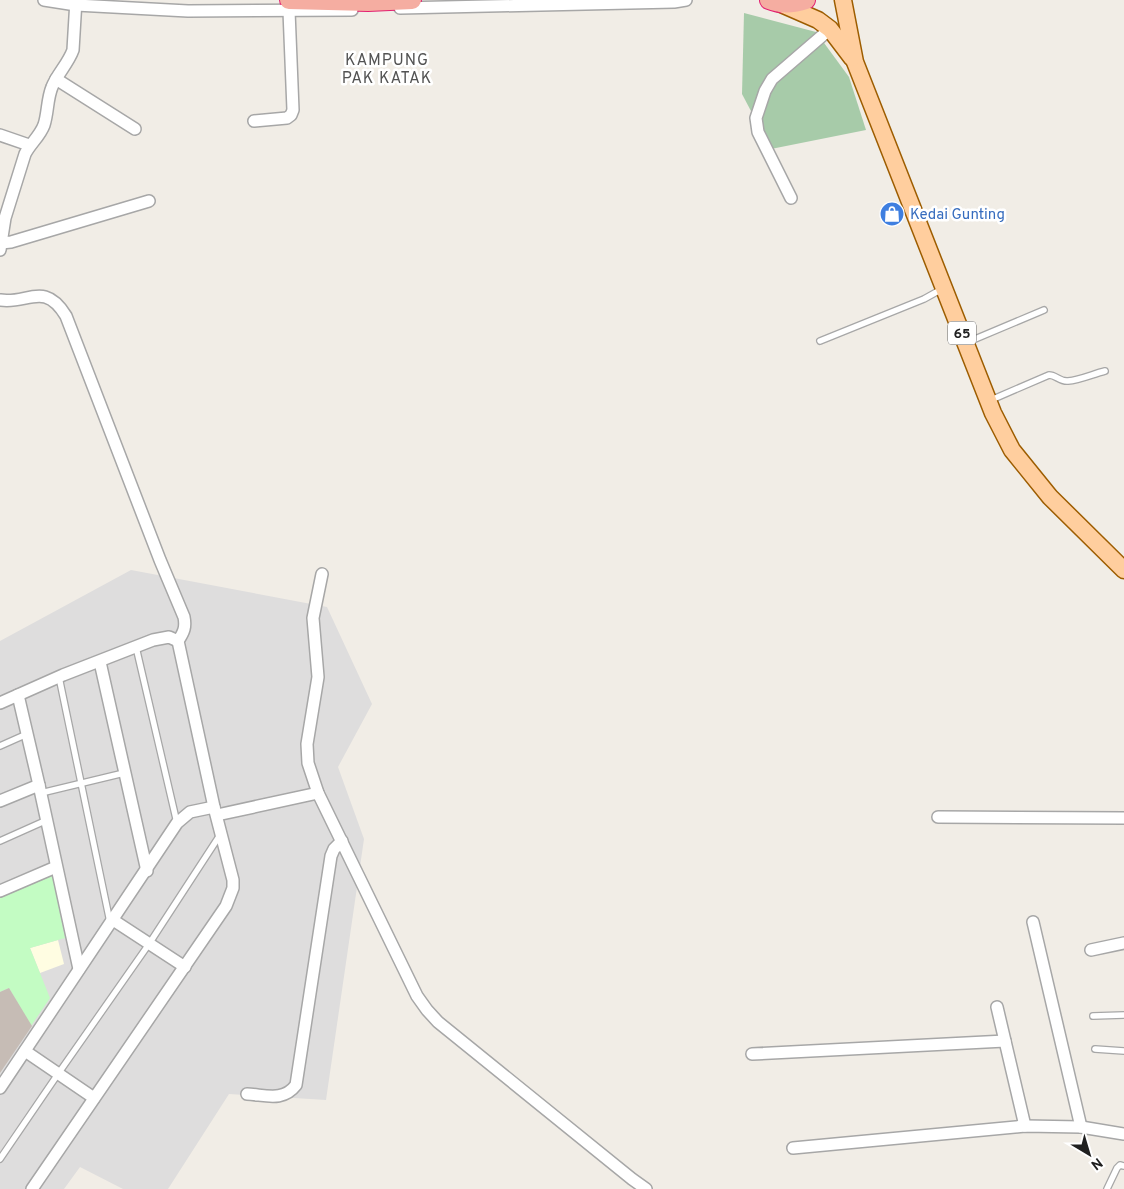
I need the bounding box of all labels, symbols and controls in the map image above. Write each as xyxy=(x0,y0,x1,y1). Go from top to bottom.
district label: KAMPUNG PAK KATAK xyxy=(342,51,432,89)
shop icon: Kedai Gunting xyxy=(879,201,905,227)
place label: Kedai Gunting xyxy=(910,206,1005,225)
road number: 65 xyxy=(948,322,976,344)
north arrow xyxy=(1064,1129,1114,1179)
text: N xyxy=(1087,1153,1105,1173)

